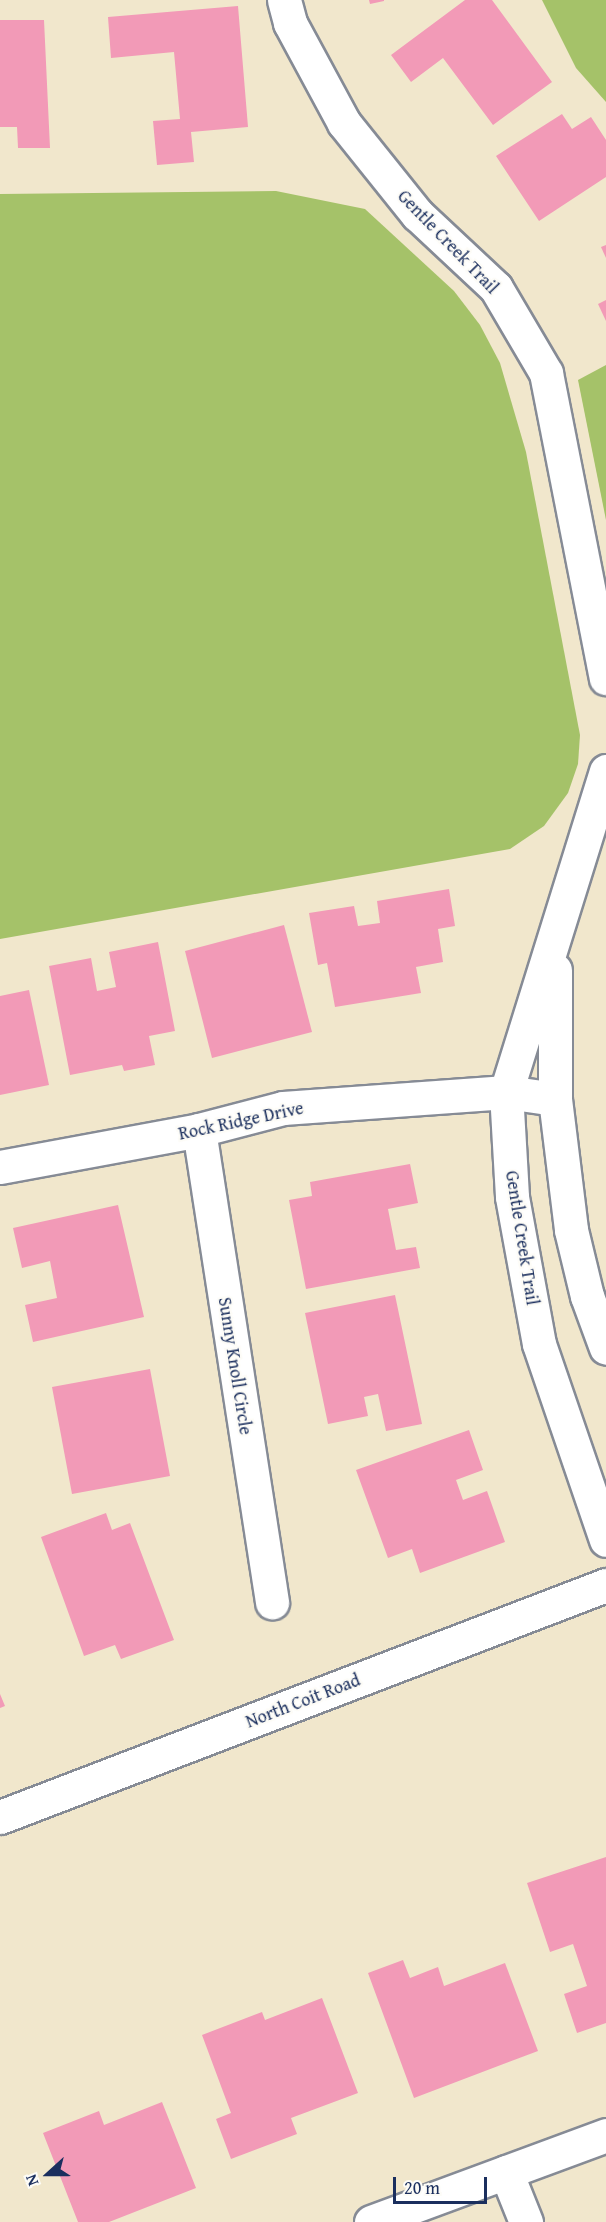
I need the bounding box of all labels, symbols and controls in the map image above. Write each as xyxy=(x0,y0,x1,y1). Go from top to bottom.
street label: Gentle Creek Trail xyxy=(393,186,503,298)
street label: Rock Ridge Drive xyxy=(177,1097,305,1145)
street label: Gentle Creek Trail xyxy=(501,1169,543,1307)
street label: Sunny Knoll Circle xyxy=(213,1296,257,1436)
street label: North Coit Road xyxy=(243,1669,363,1733)
north arrow xyxy=(18,2144,78,2204)
scale bar xyxy=(396,2165,490,2203)
text: N xyxy=(18,2171,44,2190)
text: 20 m xyxy=(404,2174,440,2201)

